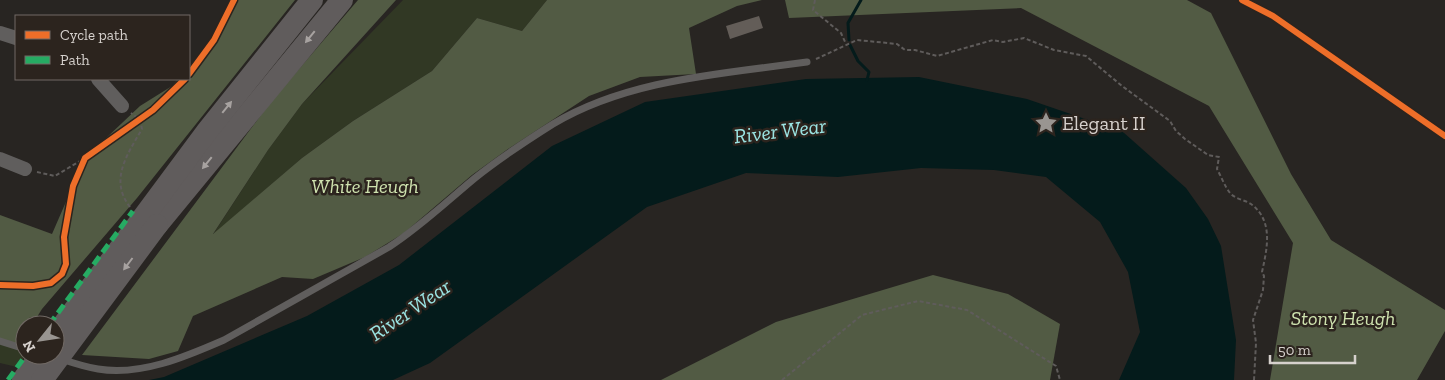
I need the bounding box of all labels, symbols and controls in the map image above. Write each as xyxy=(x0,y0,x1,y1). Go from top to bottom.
legend xyxy=(15,15,190,80)
text: Cycle path xyxy=(60,26,129,44)
one-way arrow xyxy=(305,31,316,44)
text: Path xyxy=(60,51,90,69)
one-way arrow xyxy=(221,100,232,113)
place icon: Elegant II xyxy=(1033,110,1059,136)
place label: Elegant II xyxy=(1062,111,1145,135)
water label: River Wear xyxy=(732,112,828,149)
one-way arrow xyxy=(202,156,213,169)
park label: White Heugh xyxy=(311,174,419,198)
one-way arrow xyxy=(123,257,133,271)
water label: River Wear xyxy=(364,273,456,346)
park label: Stony Heugh xyxy=(1291,306,1395,330)
north arrow xyxy=(15,315,65,365)
scale bar xyxy=(1270,332,1355,364)
text: N xyxy=(19,337,39,355)
text: 50 m xyxy=(1278,341,1311,359)

